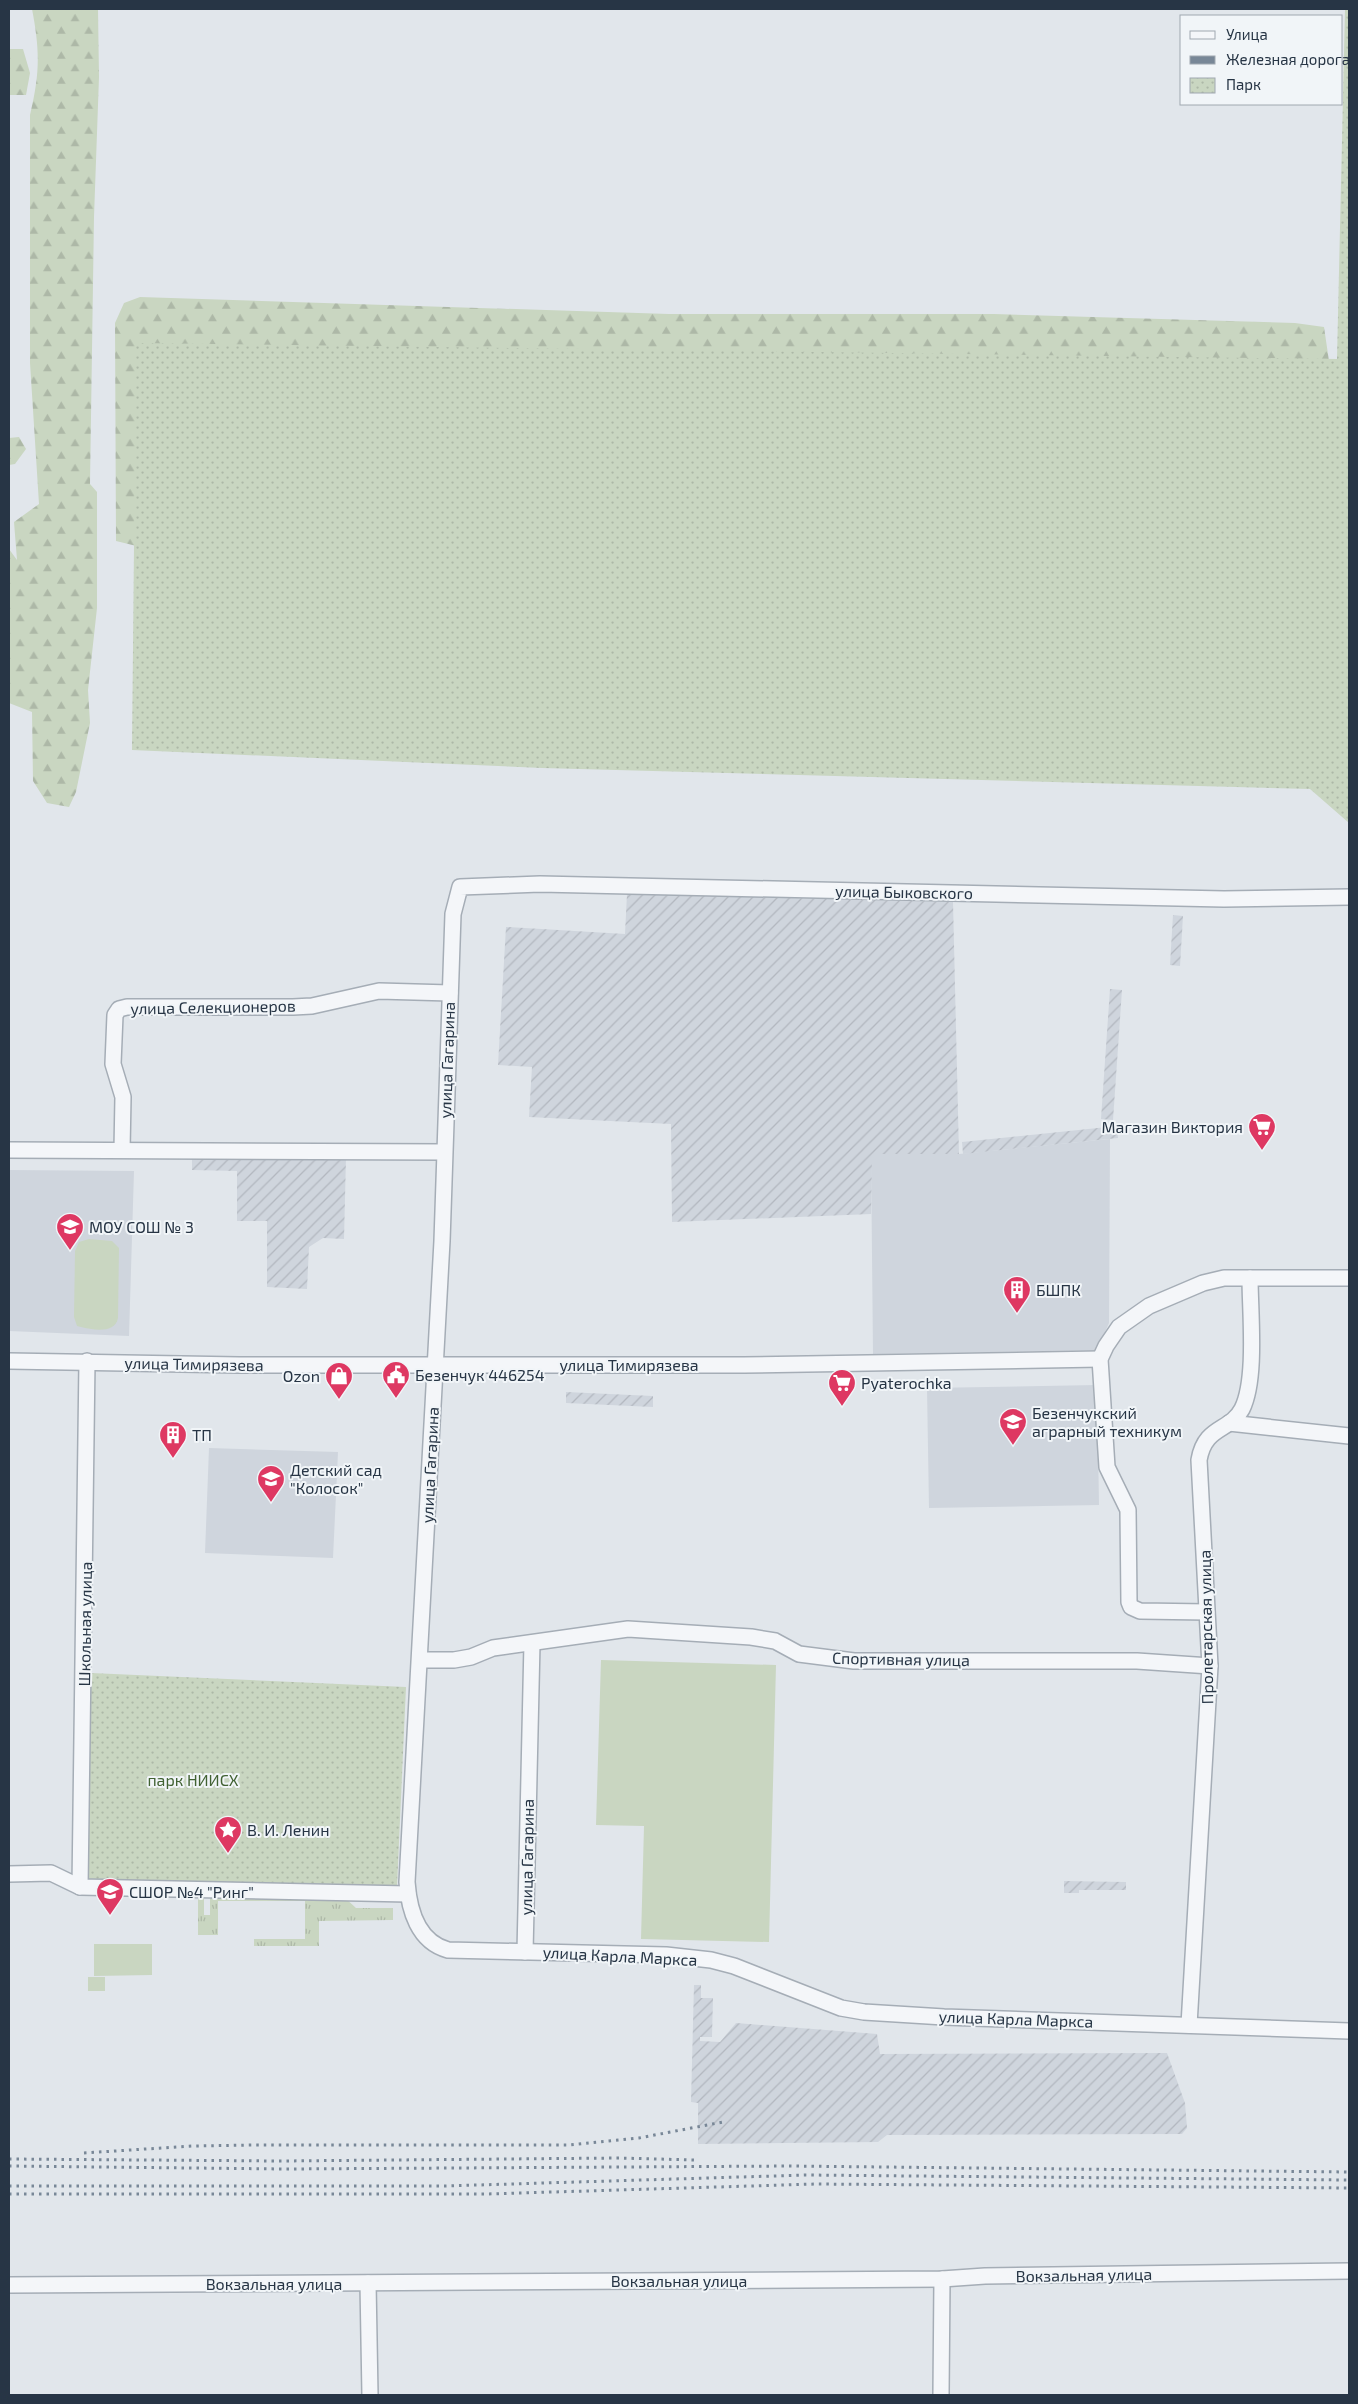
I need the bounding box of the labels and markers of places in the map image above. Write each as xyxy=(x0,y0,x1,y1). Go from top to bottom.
supermarket icon: Магазин Виктория xyxy=(1247,1112,1277,1151)
place label: Магазин Виктория xyxy=(1102,1117,1243,1136)
school or university icon: МОУ СОШ № 3 xyxy=(55,1212,85,1251)
place label: МОУ СОШ № 3 xyxy=(89,1217,194,1236)
building icon: БШПК xyxy=(1002,1275,1032,1314)
place label: БШПК xyxy=(1036,1280,1081,1299)
public building icon: Безенчук 446254 xyxy=(381,1360,411,1399)
shop icon: Ozon xyxy=(324,1361,354,1400)
place label: Безенчук 446254 xyxy=(415,1365,545,1385)
place label: Ozon xyxy=(283,1366,320,1385)
supermarket icon: Pyaterochka xyxy=(827,1368,857,1407)
place label: Pyaterochka xyxy=(861,1373,952,1392)
place label: Безенчукский аграрный техникум xyxy=(1032,1403,1182,1441)
school or university icon: Безенчукский аграрный техникум xyxy=(998,1407,1028,1446)
building icon: ТП xyxy=(158,1420,188,1459)
place label: ТП xyxy=(192,1425,212,1444)
place label: Детский сад "Колосок" xyxy=(290,1460,382,1497)
school or university icon: Детский сад "Колосок" xyxy=(256,1464,286,1503)
place icon: В. И. Ленин xyxy=(213,1815,243,1854)
place label: В. И. Ленин xyxy=(247,1820,330,1839)
school or university icon: СШОР №4 "Ринг" xyxy=(95,1877,125,1916)
place label: СШОР №4 "Ринг" xyxy=(129,1882,254,1901)

